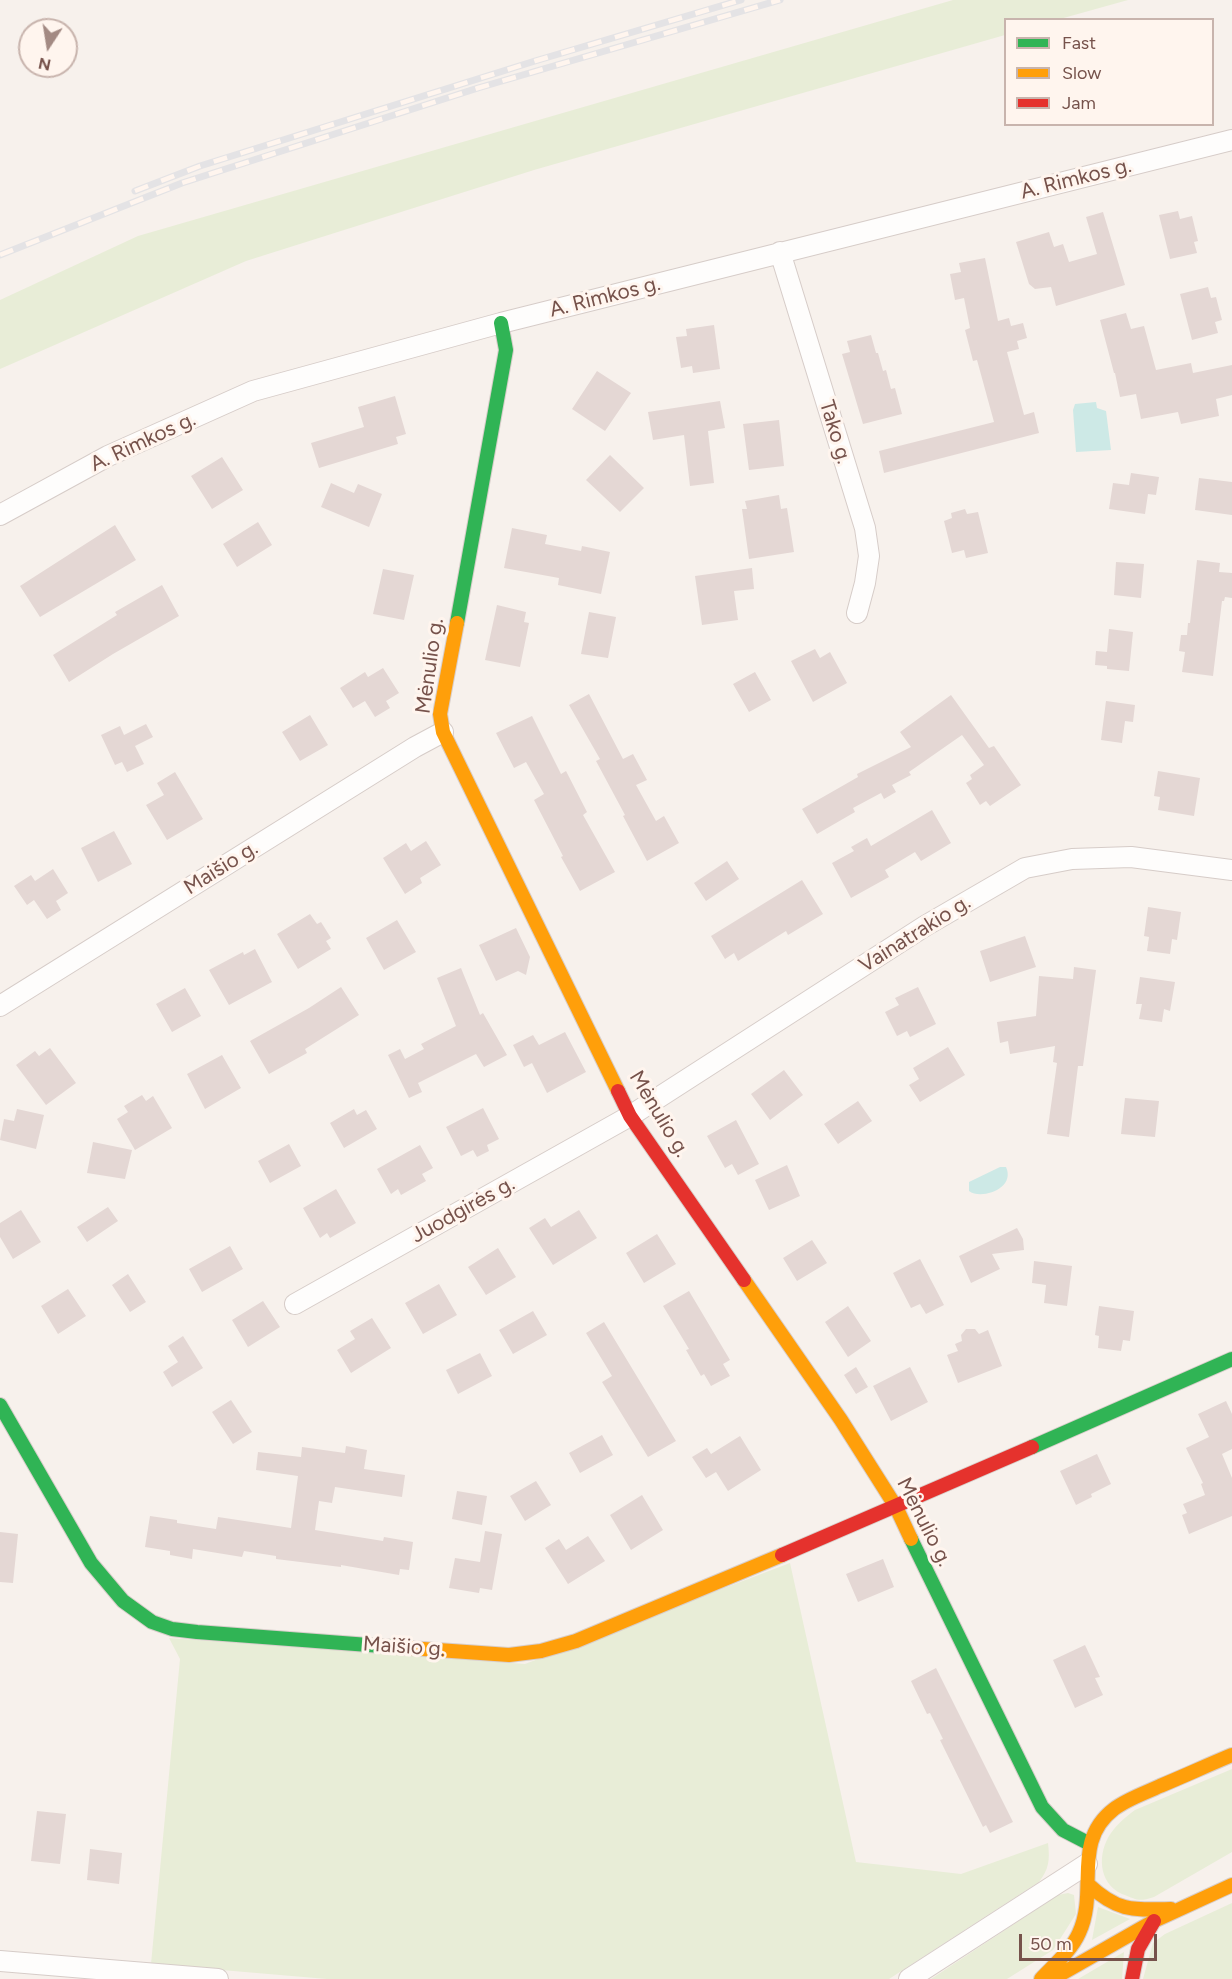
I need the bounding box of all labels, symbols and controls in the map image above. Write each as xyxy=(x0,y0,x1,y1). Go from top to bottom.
north arrow xyxy=(18,18,78,78)
legend xyxy=(1004,18,1214,126)
text: Fast xyxy=(1062,32,1096,54)
text: N xyxy=(37,54,53,75)
text: Slow xyxy=(1062,62,1101,84)
text: Jam xyxy=(1062,92,1096,114)
street label: A. Rimkos g. xyxy=(1018,153,1134,205)
street label: A. Rimkos g. xyxy=(547,271,663,323)
street label: Tako g. xyxy=(813,397,857,467)
street label: A. Rimkos g. xyxy=(86,407,200,477)
street label: Mėnulio g. xyxy=(411,617,449,715)
street label: Maišio g. xyxy=(179,836,263,900)
street label: Vainatrakio g. xyxy=(855,890,975,978)
street label: Mėnulio g. xyxy=(623,1066,695,1162)
street label: Juodgirės g. xyxy=(407,1171,519,1249)
street label: Mėnulio g. xyxy=(891,1473,957,1571)
street label: Maišio g. xyxy=(362,1632,446,1662)
scale bar xyxy=(1022,1922,1160,1960)
text: 50 m xyxy=(1030,1933,1072,1955)

